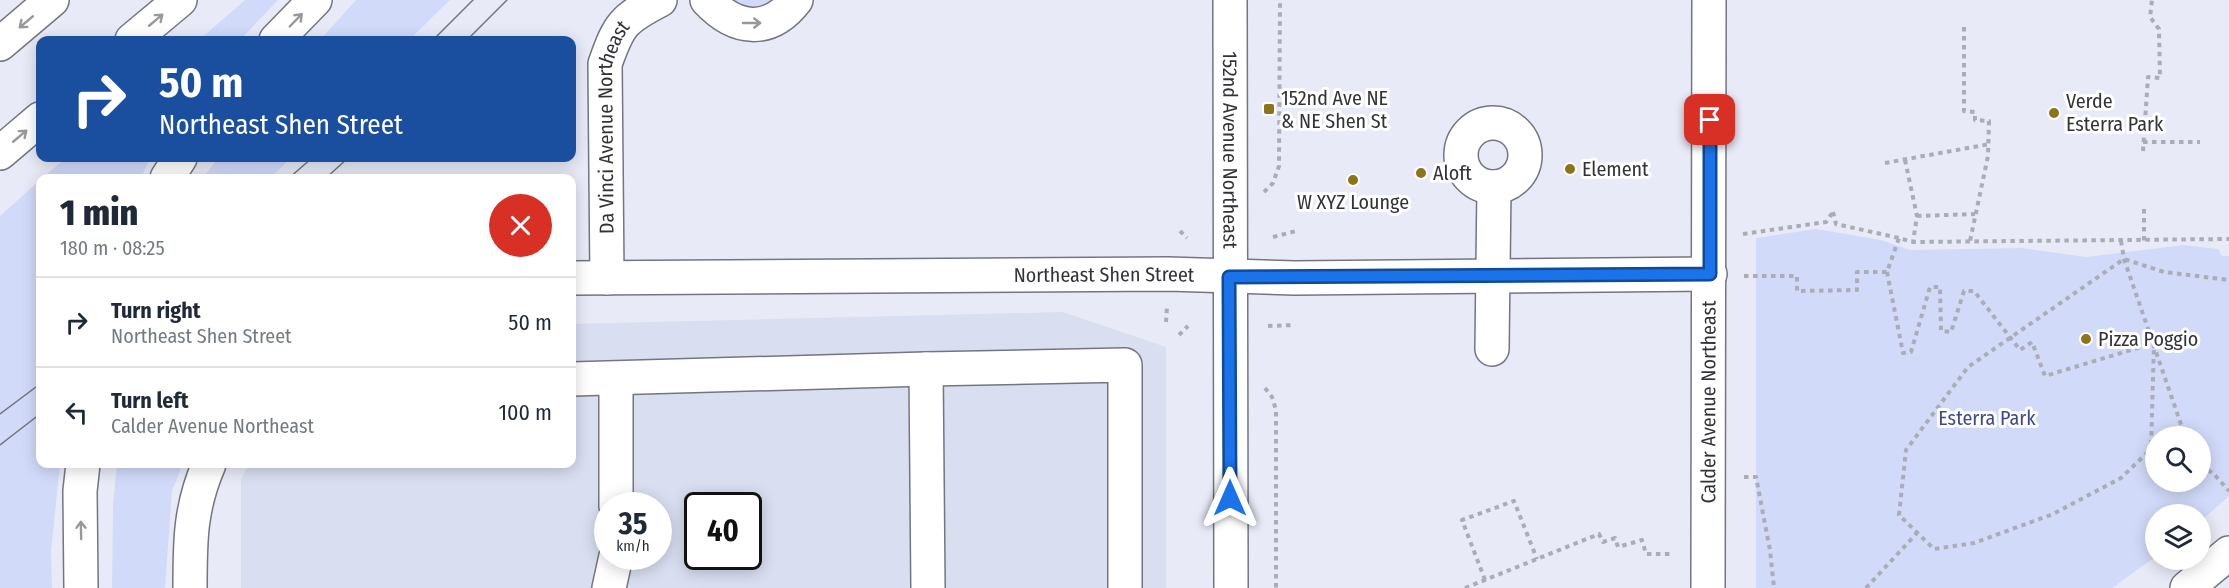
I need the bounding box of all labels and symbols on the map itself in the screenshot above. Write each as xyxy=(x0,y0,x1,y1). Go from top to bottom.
one-way arrow xyxy=(148,13,163,27)
one-way arrow xyxy=(288,13,303,28)
one-way arrow xyxy=(19,15,34,29)
street label: Da Vinci Avenue Northeast xyxy=(593,15,635,234)
one-way arrow xyxy=(741,17,761,29)
street label: 152nd Avenue Northeast xyxy=(1218,51,1242,249)
place label: 152nd Ave NE & NE Shen St xyxy=(1281,86,1388,133)
place label: Verde Esterra Park xyxy=(2066,89,2164,136)
pin xyxy=(1684,94,1735,145)
marker: 152nd Ave NE & NE Shen St xyxy=(1262,102,1276,116)
marker: Verde Esterra Park xyxy=(2047,106,2061,120)
one-way arrow xyxy=(12,129,27,143)
place label: Element xyxy=(1582,157,1649,181)
place label: Aloft xyxy=(1433,161,1472,185)
marker: Element xyxy=(1563,162,1577,176)
marker: Aloft xyxy=(1414,166,1428,180)
marker: W XYZ Lounge xyxy=(1346,173,1360,187)
place label: W XYZ Lounge xyxy=(1297,190,1409,214)
street label: Northeast Shen Street xyxy=(1014,262,1195,287)
street label: Calder Avenue Northeast xyxy=(1696,300,1720,504)
place label: Pizza Poggio xyxy=(2098,327,2198,351)
marker: Pizza Poggio xyxy=(2079,332,2093,346)
park label: Esterra Park xyxy=(1938,406,2036,430)
position arrow xyxy=(1198,466,1262,530)
speed limit sign: 40 xyxy=(684,492,762,570)
one-way arrow xyxy=(75,520,86,540)

